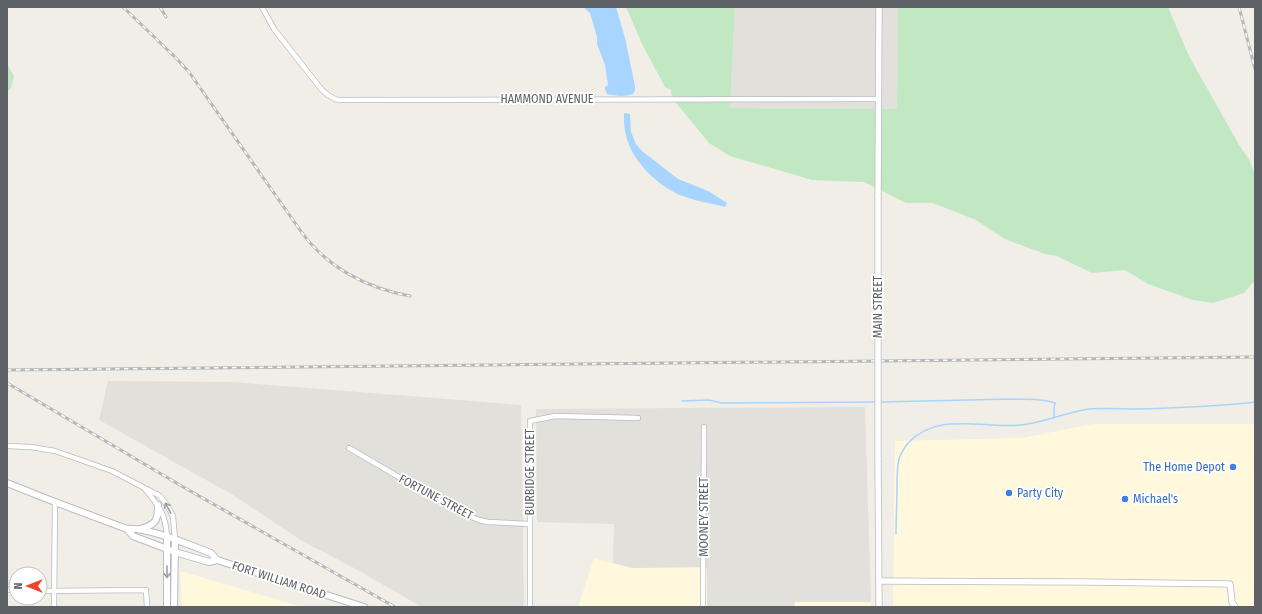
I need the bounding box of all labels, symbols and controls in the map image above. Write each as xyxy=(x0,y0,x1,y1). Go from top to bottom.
street label: HAMMOND AVENUE xyxy=(501,92,594,106)
street label: MAIN STREET xyxy=(871,275,885,338)
street label: BURBIDGE STREET xyxy=(523,428,537,515)
place label: The Home Depot xyxy=(1143,460,1225,474)
marker: The Home Depot xyxy=(1228,462,1238,472)
street label: FORTUNE STREET xyxy=(397,472,476,523)
street label: MOONEY STREET xyxy=(697,477,711,557)
place label: Party City xyxy=(1017,486,1064,500)
marker: Party City xyxy=(1004,488,1014,498)
place label: Michael's xyxy=(1133,492,1178,506)
marker: Michael's xyxy=(1120,494,1130,504)
one-way arrow xyxy=(164,502,172,514)
street label: FORT WILLIAM ROAD xyxy=(230,558,328,602)
one-way arrow xyxy=(163,565,171,578)
north arrow xyxy=(8,566,48,606)
text: N xyxy=(12,583,25,589)

